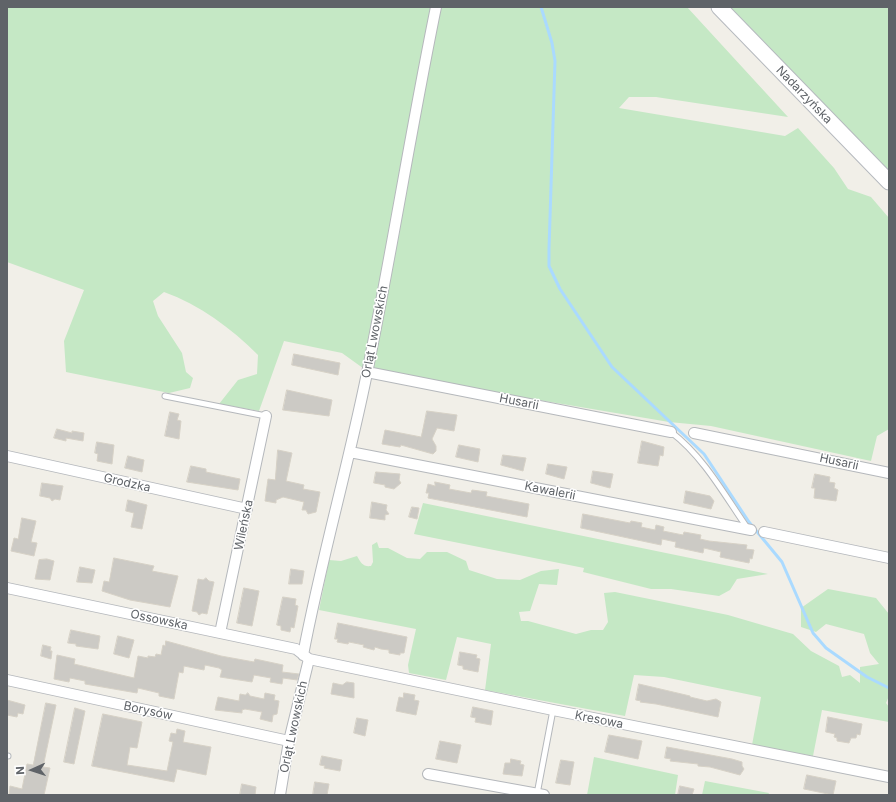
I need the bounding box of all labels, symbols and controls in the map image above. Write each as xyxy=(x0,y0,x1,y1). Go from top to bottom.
street label: Nadarzyńska xyxy=(773,63,835,127)
street label: Orląt Lwowskich xyxy=(359,285,391,379)
street label: Husarii xyxy=(498,391,540,413)
street label: Husarii xyxy=(818,451,860,473)
street label: Grodzka xyxy=(102,471,152,495)
street label: Kawalerii xyxy=(523,479,577,503)
street label: Wileńska xyxy=(232,498,256,552)
street label: Ossowska xyxy=(129,607,189,633)
street label: Orląt Lwowskich xyxy=(277,680,311,774)
street label: Borysów xyxy=(122,699,174,723)
street label: Kresowa xyxy=(573,708,625,732)
north arrow xyxy=(12,750,52,790)
text: N xyxy=(13,766,27,775)

